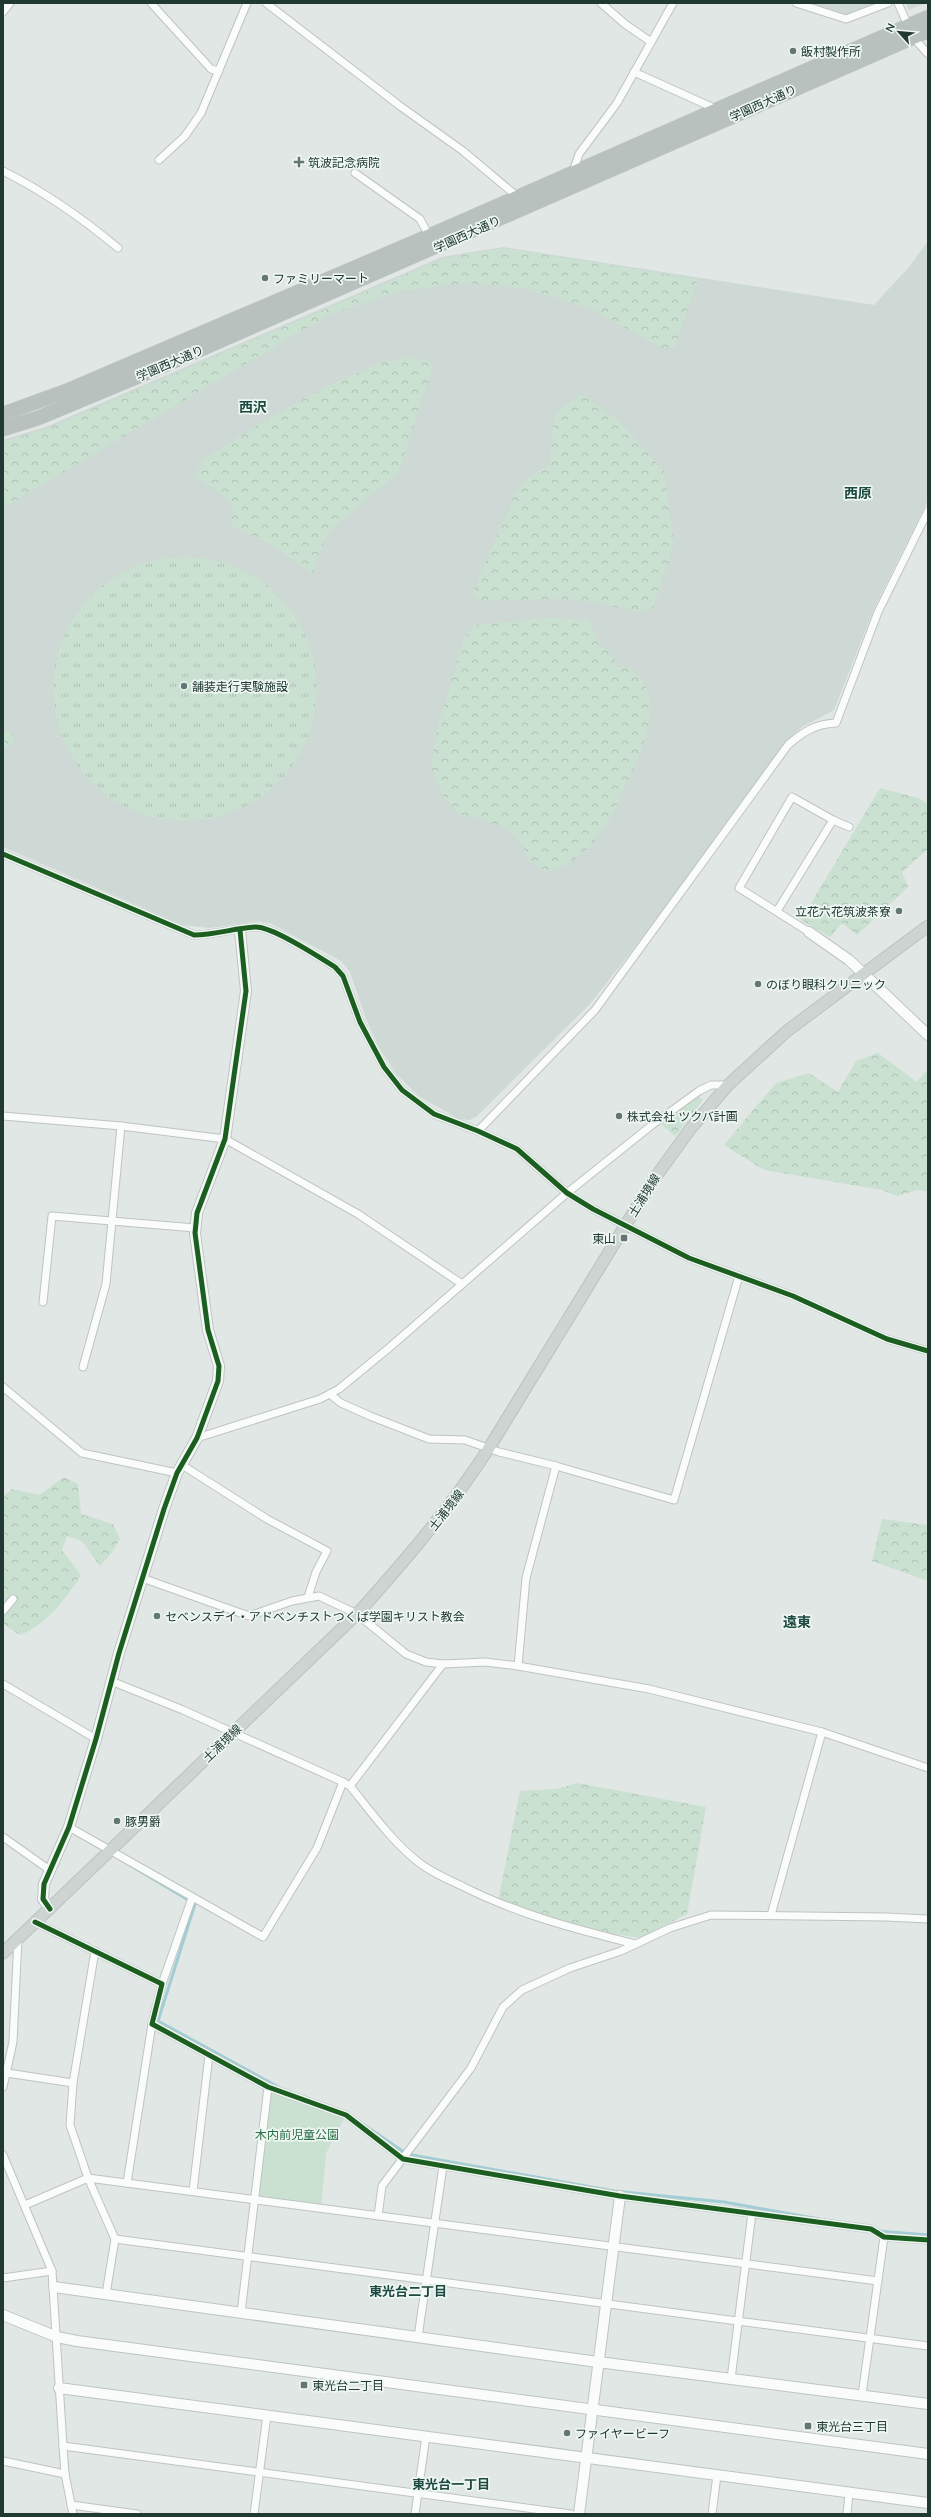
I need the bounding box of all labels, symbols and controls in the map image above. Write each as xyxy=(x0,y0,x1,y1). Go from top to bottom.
north arrow xyxy=(879,12,919,52)
text: N xyxy=(882,21,898,34)
place label: 飯村製作所 xyxy=(801,44,861,59)
marker: 飯村製作所 xyxy=(788,46,798,56)
street label: 学園西大通り xyxy=(727,82,799,124)
place label: 筑波記念病院 xyxy=(308,155,380,170)
marker: 筑波記念病院 xyxy=(293,156,305,168)
street label: 学園西大通り xyxy=(431,213,503,255)
place label: ファミリーマート xyxy=(273,271,369,286)
marker: ファミリーマート xyxy=(260,273,270,283)
street label: 学園西大通り xyxy=(134,342,206,384)
district label: 西沢 xyxy=(239,398,267,416)
district label: 西原 xyxy=(844,484,872,502)
place label: 舗装走行実験施設 xyxy=(192,679,288,694)
marker: 舗装走行実験施設 xyxy=(179,681,189,691)
place label: 立花六花筑波茶寮 xyxy=(795,904,891,919)
marker: 立花六花筑波茶寮 xyxy=(894,906,904,916)
place label: のぼり眼科クリニック xyxy=(766,977,886,992)
marker: のぼり眼科クリニック xyxy=(753,979,763,989)
place label: 株式会社 ツクバ計画 xyxy=(627,1109,738,1124)
marker: 株式会社 ツクバ計画 xyxy=(614,1111,624,1121)
street label: 土浦境線 xyxy=(625,1171,663,1219)
place label: 東山 xyxy=(592,1231,616,1246)
marker: 東山 xyxy=(619,1233,629,1243)
street label: 土浦境線 xyxy=(425,1486,467,1534)
place label: セベンスデイ・アドベンチストつくば学園キリスト教会 xyxy=(165,1609,465,1624)
marker: セベンスデイ・アドベンチストつくば学園キリスト教会 xyxy=(152,1611,162,1621)
district label: 遠東 xyxy=(783,1613,811,1631)
street label: 土浦境線 xyxy=(200,1721,244,1765)
place label: 豚男爵 xyxy=(125,1814,161,1829)
marker: 豚男爵 xyxy=(112,1816,122,1826)
park label: 木内前児童公園 xyxy=(255,2127,339,2142)
district label: 東光台二丁目 xyxy=(369,2283,447,2299)
place label: 東光台二丁目 xyxy=(312,2378,384,2393)
marker: 東光台二丁目 xyxy=(299,2380,309,2390)
place label: 東光台三丁目 xyxy=(816,2419,888,2434)
marker: 東光台三丁目 xyxy=(803,2421,813,2431)
place label: ファイヤービーフ xyxy=(575,2426,670,2441)
marker: ファイヤービーフ xyxy=(562,2428,572,2438)
district label: 東光台一丁目 xyxy=(412,2476,490,2492)

